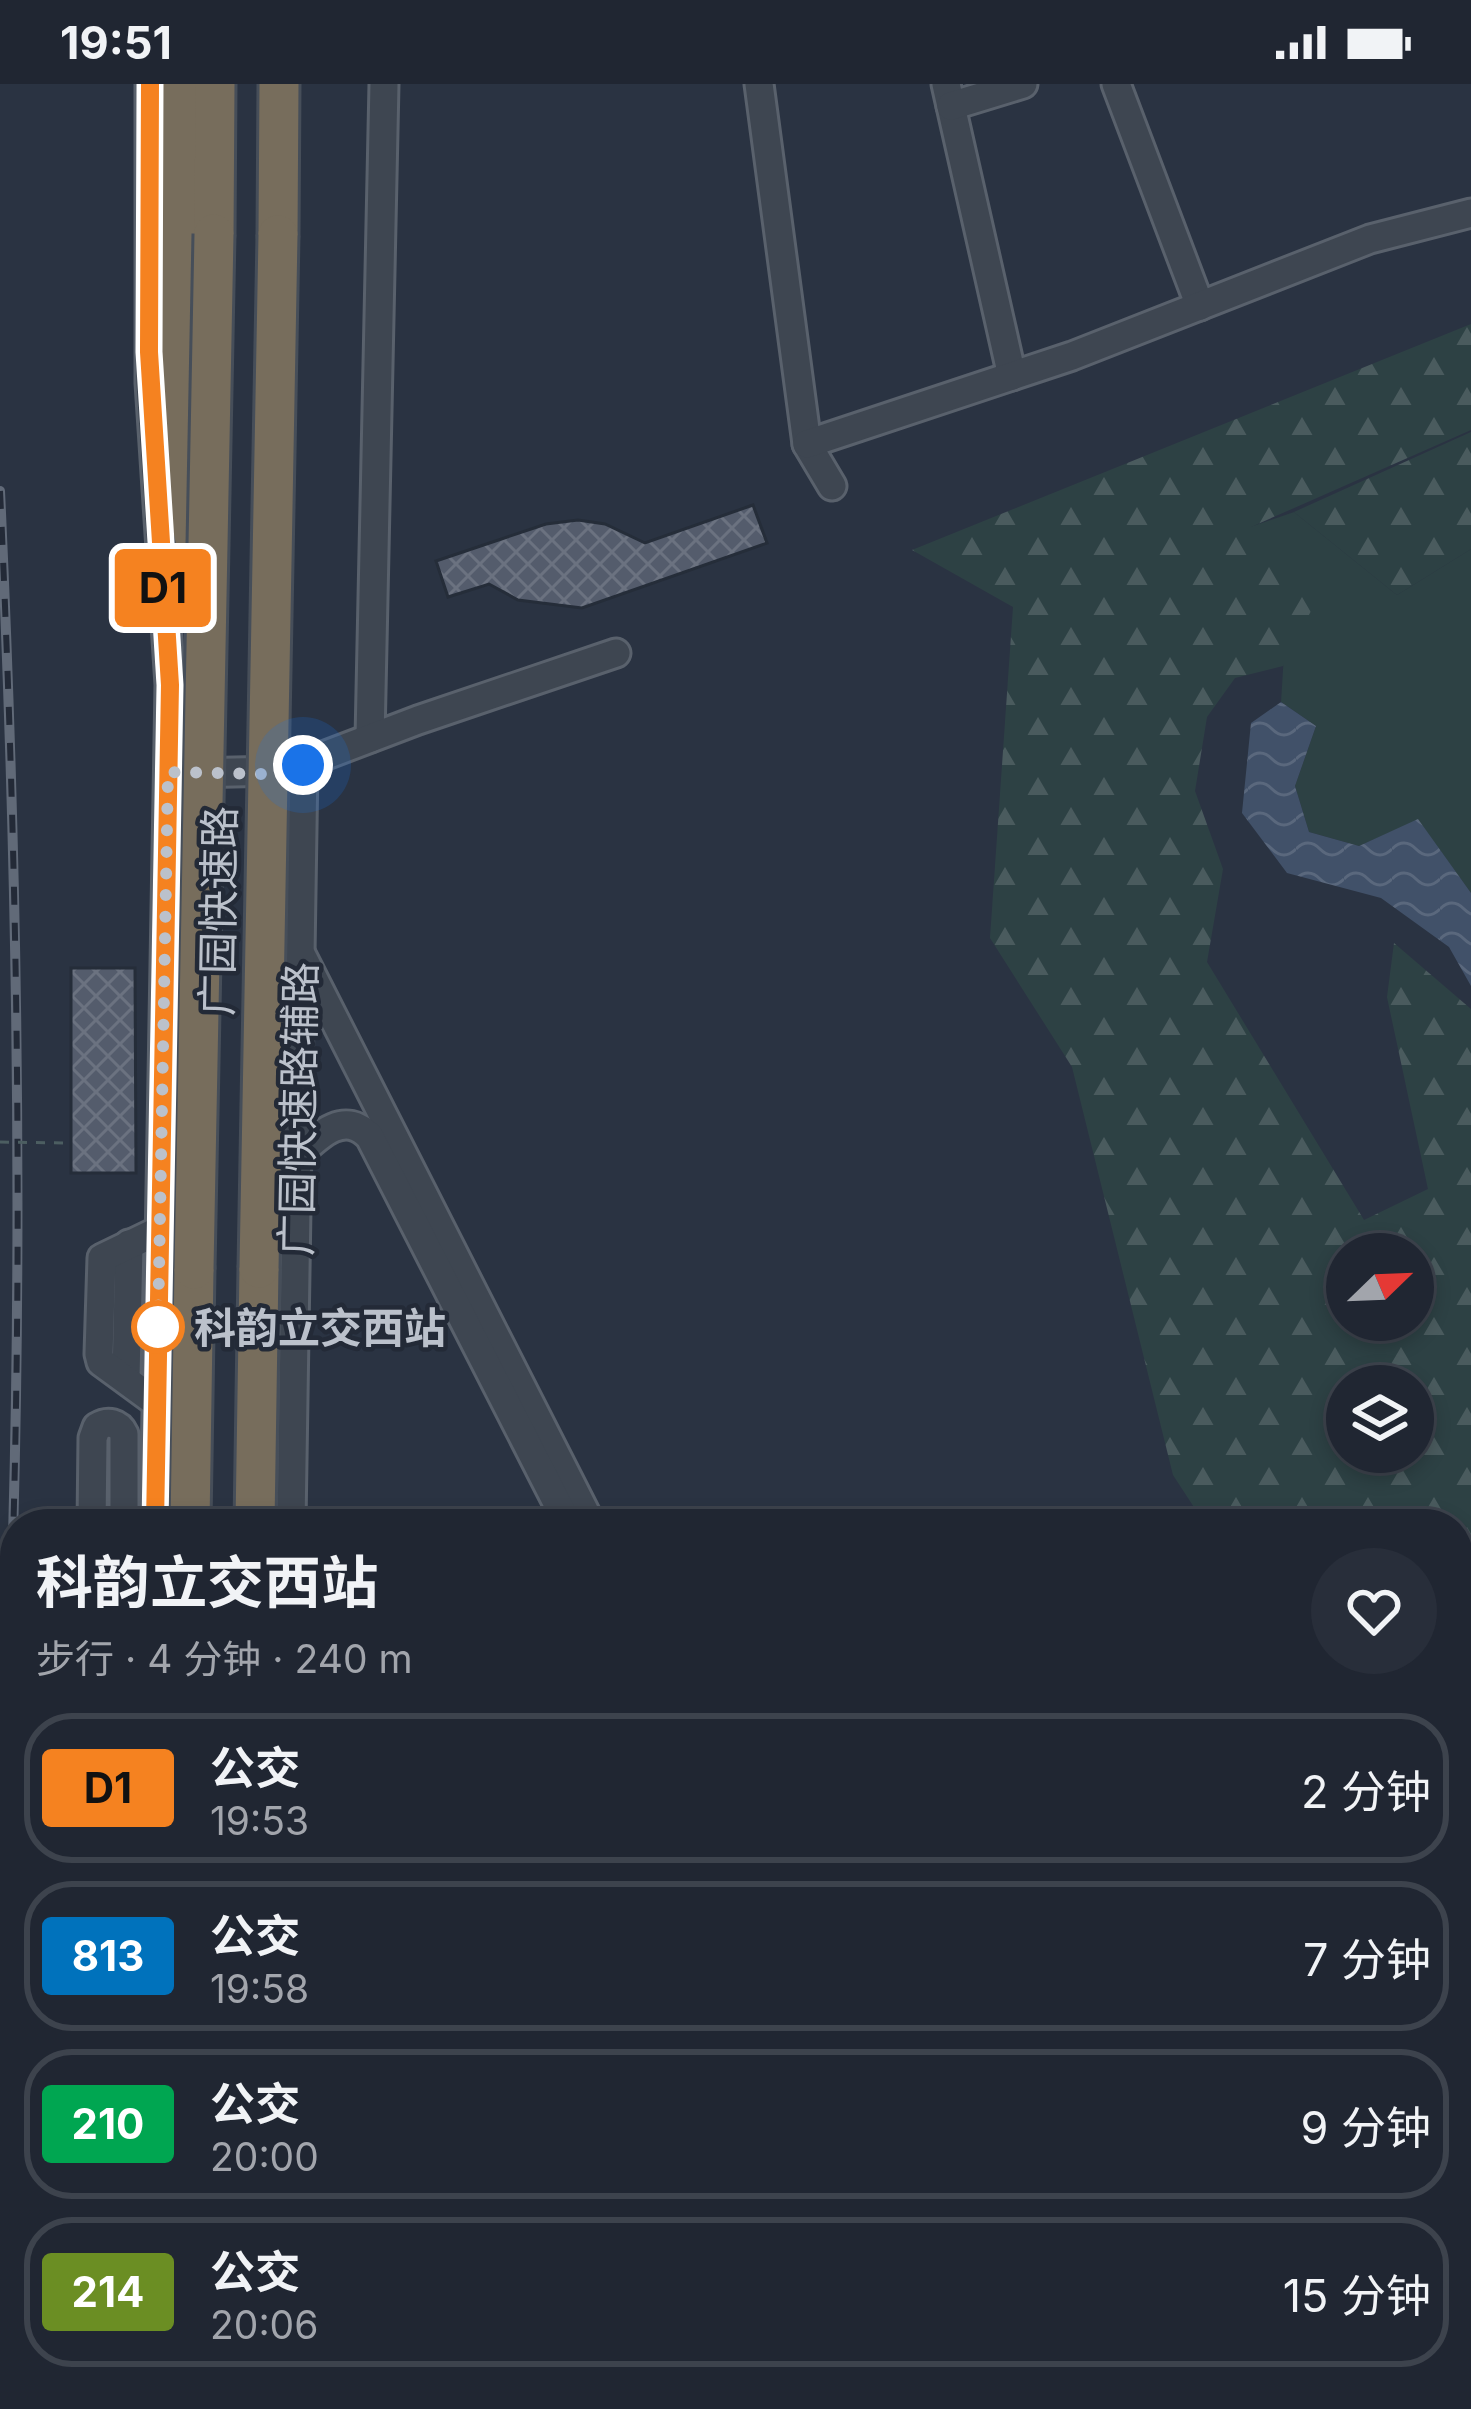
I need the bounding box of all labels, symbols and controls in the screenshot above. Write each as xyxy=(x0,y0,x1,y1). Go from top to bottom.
text: 19:51 xyxy=(60,15,172,70)
line badge: D1 xyxy=(109,549,217,627)
text: D1 xyxy=(139,562,187,613)
your location xyxy=(273,735,333,795)
street label: 广园快速路 xyxy=(191,806,245,1016)
street label: 广园快速路辅路 xyxy=(270,962,326,1256)
north arrow xyxy=(1326,1233,1434,1341)
map controls xyxy=(1326,1233,1434,1473)
marker: 科韵立交西站 xyxy=(133,1302,183,1352)
place label: 科韵立交西站 xyxy=(194,1302,446,1353)
button: layers xyxy=(1326,1365,1434,1473)
text: 科韵立交西站 xyxy=(36,1548,378,1617)
button: heart xyxy=(1311,1548,1437,1674)
text: 步行 · 4 分钟 · 240 m xyxy=(36,1635,413,1682)
text: 公交 xyxy=(210,1740,300,1795)
text: D1 xyxy=(84,1762,132,1813)
text: 2 分钟 xyxy=(1301,1764,1431,1819)
text: 19:53 xyxy=(210,1797,309,1844)
text: 公交 xyxy=(210,1908,300,1963)
text: 813 xyxy=(72,1930,144,1981)
text: 7 分钟 xyxy=(1303,1932,1431,1987)
text: 19:58 xyxy=(210,1965,309,2012)
text: 公交 xyxy=(210,2076,300,2131)
text: 210 xyxy=(72,2098,144,2149)
text: 9 分钟 xyxy=(1300,2100,1431,2155)
text: 20:00 xyxy=(210,2133,319,2180)
text: 公交 xyxy=(210,2244,300,2299)
text: 214 xyxy=(72,2266,144,2317)
text: 15 分钟 xyxy=(1283,2268,1431,2323)
text: 20:06 xyxy=(210,2301,318,2348)

